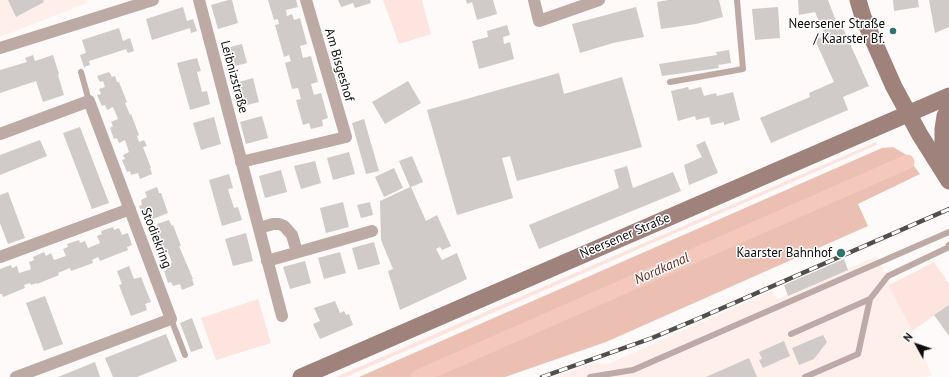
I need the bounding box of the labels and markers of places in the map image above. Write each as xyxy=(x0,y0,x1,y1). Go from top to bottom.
place label: Neersener Straße / Kaarster Bf. xyxy=(789,16,885,47)
marker: Neersener Straße / Kaarster Bf. xyxy=(888,26,898,36)
place label: Kaarster Bahnhof xyxy=(737,245,832,261)
marker: Kaarster Bahnhof xyxy=(835,247,847,259)

